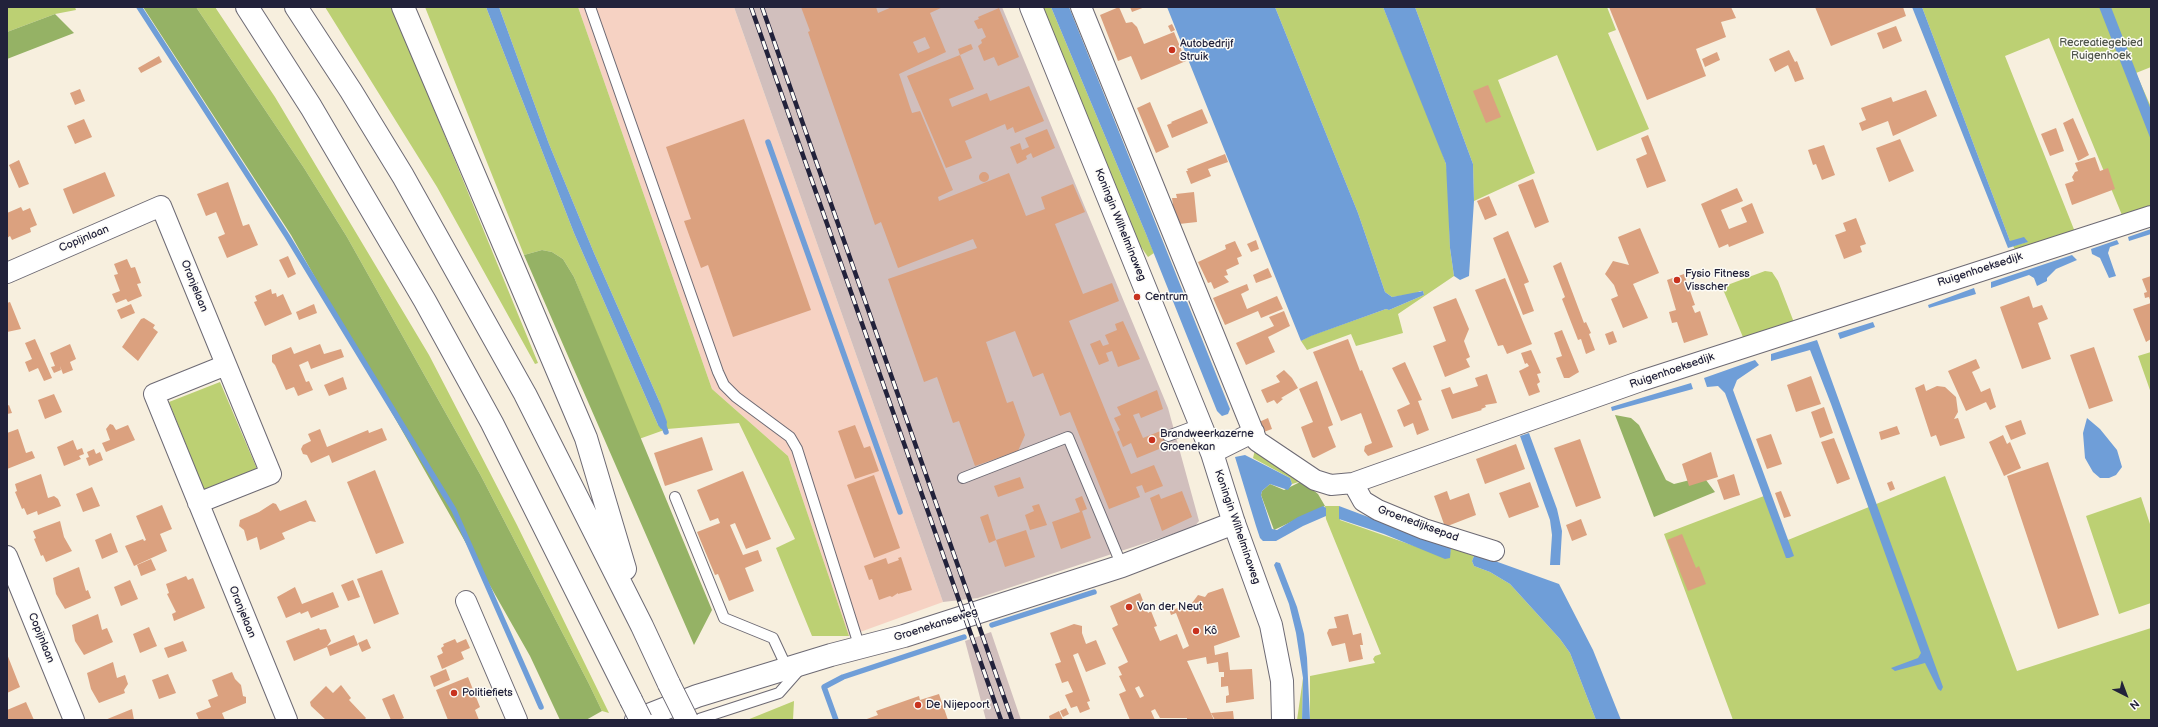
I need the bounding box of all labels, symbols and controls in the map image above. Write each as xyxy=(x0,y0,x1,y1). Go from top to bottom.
park label: Recreatiegebied Ruigenhoek xyxy=(2059,36,2143,62)
place label: Autobedrijf Struik xyxy=(1180,37,1234,63)
marker: Autobedrijf Struik xyxy=(1167,45,1177,55)
street label: Koningin Wilhelminaweg xyxy=(1091,167,1149,283)
street label: Copijnlaan xyxy=(57,223,111,255)
street label: Ruigenhoeksedijk xyxy=(1936,250,2024,290)
street label: Oranjelaan xyxy=(178,258,210,314)
place label: Fysio Fitness Visscher xyxy=(1685,267,1750,293)
marker: Fysio Fitness Visscher xyxy=(1672,275,1682,285)
place label: Centrum xyxy=(1145,290,1188,304)
marker: Centrum xyxy=(1132,292,1142,302)
street label: Ruigenhoeksedijk xyxy=(1628,350,1716,392)
place label: Brandweerkazerne Groenekan xyxy=(1160,427,1254,453)
marker: Brandweerkazerne Groenekan xyxy=(1147,435,1157,445)
street label: Koningin Wilhelminaweg xyxy=(1211,468,1263,586)
street label: Groenedijksepad xyxy=(1376,503,1460,545)
street label: Oranjelaan xyxy=(226,584,258,640)
place label: Van der Neut xyxy=(1137,600,1202,614)
marker: Van der Neut xyxy=(1124,602,1134,612)
street label: Groenekanseweg xyxy=(892,605,980,645)
street label: Copijnlaan xyxy=(25,611,57,665)
place label: Kô xyxy=(1204,624,1217,638)
marker: Kô xyxy=(1191,626,1201,636)
north arrow xyxy=(2106,675,2146,715)
place label: Politiefiets xyxy=(462,686,513,700)
marker: Politiefiets xyxy=(449,688,459,698)
text: N xyxy=(2127,697,2142,712)
place label: De Nijepoort xyxy=(926,698,990,712)
marker: De Nijepoort xyxy=(913,700,923,710)

